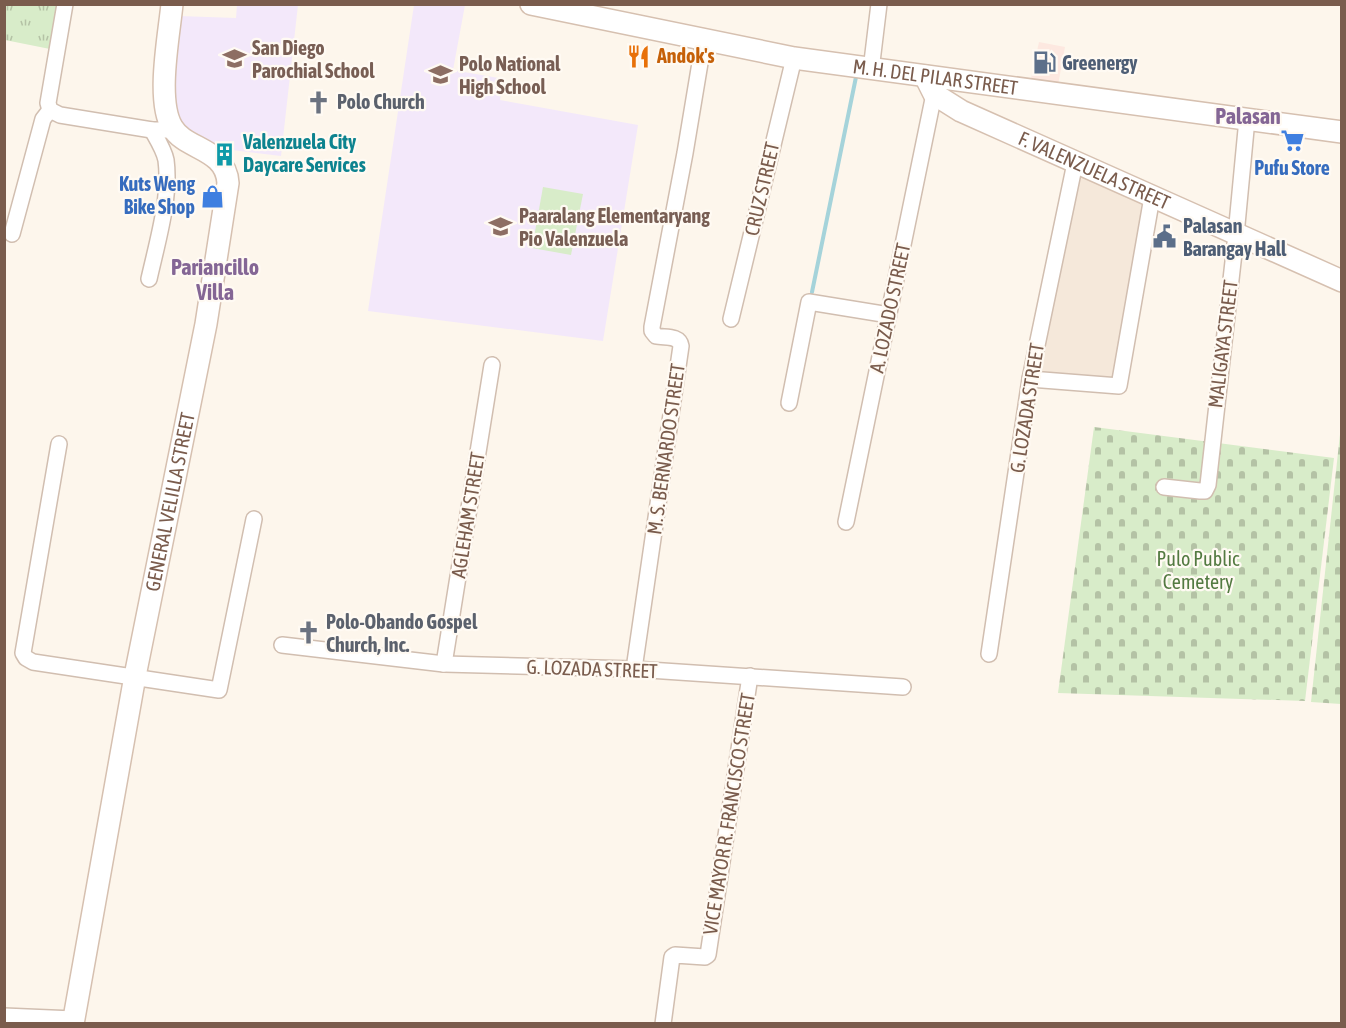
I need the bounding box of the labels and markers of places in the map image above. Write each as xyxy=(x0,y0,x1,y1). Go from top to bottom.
place label: San Diego Parochial School xyxy=(252,36,375,82)
restaurant icon: Andok's xyxy=(626,43,652,69)
place label: Andok's xyxy=(656,44,715,67)
school or university icon: San Diego Parochial School xyxy=(221,46,247,72)
fuel station icon: Greenergy xyxy=(1031,50,1057,76)
place label: Greenergy xyxy=(1062,51,1138,74)
place label: Polo National High School xyxy=(459,52,561,98)
school or university icon: Polo National High School xyxy=(428,62,454,88)
church icon: Polo Church xyxy=(306,89,332,115)
place label: Polo Church xyxy=(337,90,425,113)
supermarket icon: Pufu Store xyxy=(1279,127,1305,153)
place label: Valenzuela City Daycare Services xyxy=(242,130,366,176)
building icon: Valenzuela City Daycare Services xyxy=(212,141,238,167)
place label: Pufu Store xyxy=(1254,156,1330,179)
place label: Kuts Weng Bike Shop xyxy=(119,172,195,218)
shop icon: Kuts Weng Bike Shop xyxy=(200,183,226,209)
place label: Paaralang Elementaryang Pio Valenzuela xyxy=(519,204,710,250)
school or university icon: Paaralang Elementaryang Pio Valenzuela xyxy=(488,214,514,240)
place label: Palasan Barangay Hall xyxy=(1183,214,1287,260)
public building icon: Palasan Barangay Hall xyxy=(1152,224,1178,250)
place label: Polo-Obando Gospel Church, Inc. xyxy=(326,610,478,656)
church icon: Polo-Obando Gospel Church, Inc. xyxy=(295,620,321,646)

